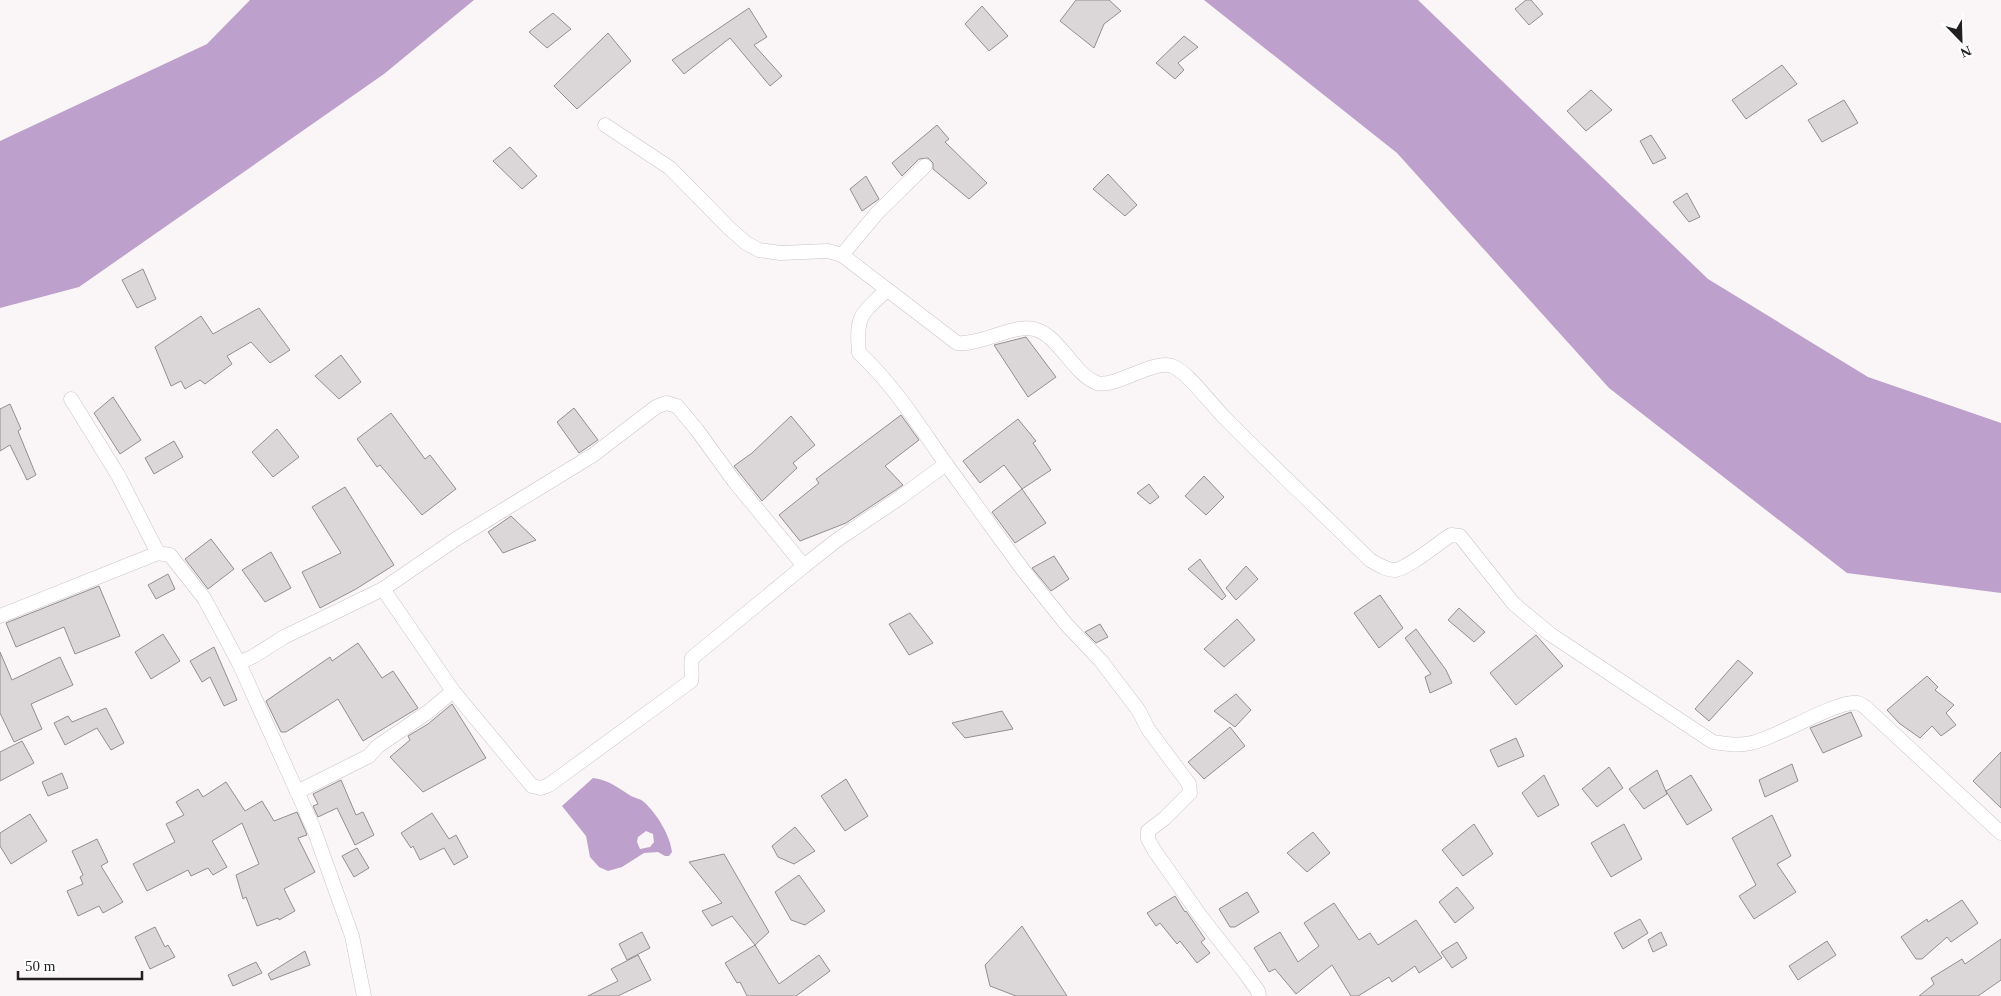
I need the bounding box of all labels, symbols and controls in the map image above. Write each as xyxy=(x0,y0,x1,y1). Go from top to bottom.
north arrow xyxy=(1936,15,1986,65)
text: N xyxy=(1958,43,1973,60)
scale bar xyxy=(18,948,141,980)
text: 50 m xyxy=(25,958,56,974)

